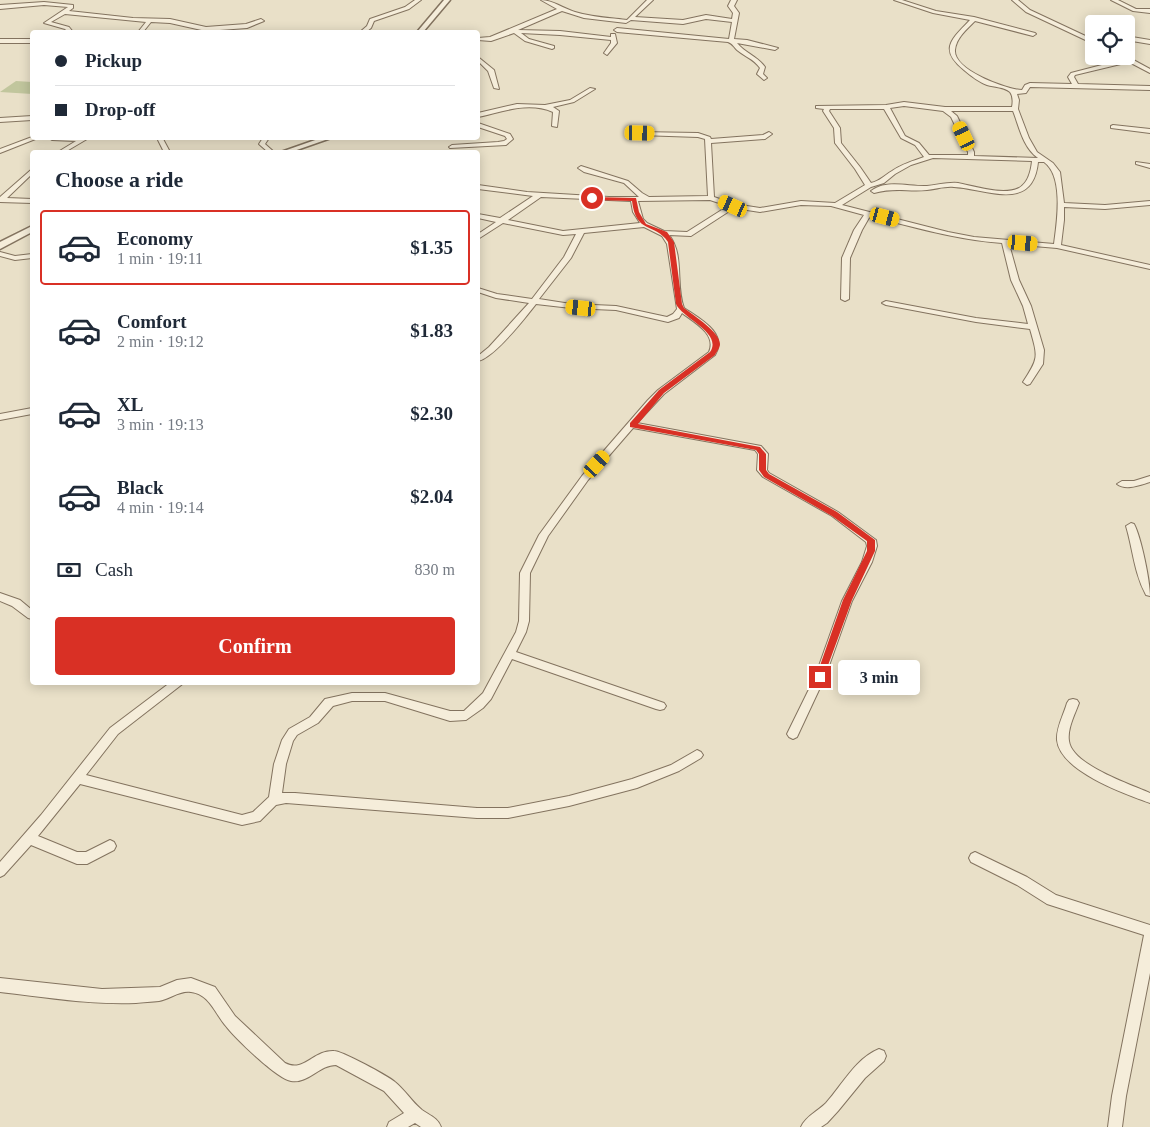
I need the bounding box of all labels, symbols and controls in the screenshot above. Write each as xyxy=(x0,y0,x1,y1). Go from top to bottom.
map controls xyxy=(1085,15,1135,65)
button: locate xyxy=(1085,15,1135,65)
text: Pickup xyxy=(85,50,142,71)
text: Drop-off xyxy=(85,99,155,120)
car xyxy=(950,119,977,153)
car xyxy=(624,125,655,141)
text: Choose a ride xyxy=(55,167,183,192)
route start xyxy=(581,187,603,209)
car xyxy=(716,193,749,219)
car xyxy=(868,206,901,228)
icon: car xyxy=(57,225,102,270)
text: Economy xyxy=(117,228,193,249)
car xyxy=(1007,234,1038,252)
text: $1.35 xyxy=(410,237,453,258)
text: 1 min · 19:11 xyxy=(117,250,203,267)
car xyxy=(565,299,596,317)
icon: car xyxy=(57,308,102,353)
text: Comfort xyxy=(117,311,187,332)
text: $1.83 xyxy=(410,320,453,341)
text: 2 min · 19:12 xyxy=(117,333,204,350)
icon: car xyxy=(57,391,102,436)
text: XL xyxy=(117,394,143,415)
text: $2.30 xyxy=(410,403,453,424)
text: 3 min · 19:13 xyxy=(117,416,204,433)
car xyxy=(581,448,612,480)
icon: car xyxy=(57,474,102,519)
text: Black xyxy=(117,477,163,498)
text: $2.04 xyxy=(410,486,453,507)
text: 4 min · 19:14 xyxy=(117,499,204,516)
icon: cash xyxy=(55,556,83,584)
text: Cash xyxy=(95,559,133,580)
text: 830 m xyxy=(415,561,455,578)
button: Confirm xyxy=(55,617,455,675)
callout: 3 min xyxy=(838,660,920,694)
route end xyxy=(809,666,831,688)
text: 3 min xyxy=(860,669,898,686)

